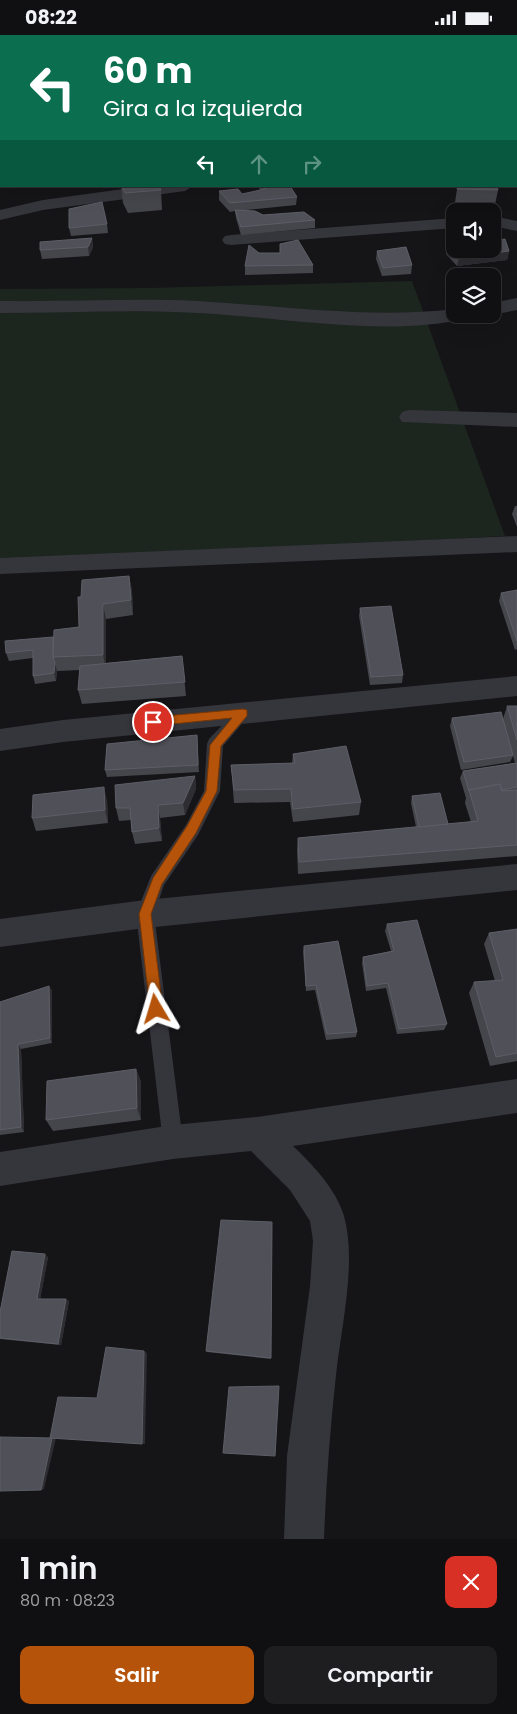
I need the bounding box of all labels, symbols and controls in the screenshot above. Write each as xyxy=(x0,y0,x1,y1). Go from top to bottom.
text: 08:22 xyxy=(25,4,77,31)
text: 60 m xyxy=(103,46,193,95)
icon: left xyxy=(20,55,85,120)
text: Gira a la izquierda xyxy=(103,93,303,124)
icon: left xyxy=(192,150,220,178)
icon: ahead xyxy=(245,150,273,178)
icon: right xyxy=(298,150,326,178)
map controls xyxy=(446,203,501,323)
button: sound xyxy=(446,203,501,258)
button: layers xyxy=(446,268,501,323)
pin xyxy=(132,701,174,743)
icon: arrive xyxy=(139,708,167,736)
position arrow xyxy=(129,982,181,1034)
text: 1 min xyxy=(20,1547,98,1590)
button: close xyxy=(445,1556,497,1608)
text: 80 m · 08:23 xyxy=(20,1589,115,1612)
button: Salir xyxy=(20,1646,254,1704)
button: Compartir xyxy=(264,1646,497,1704)

